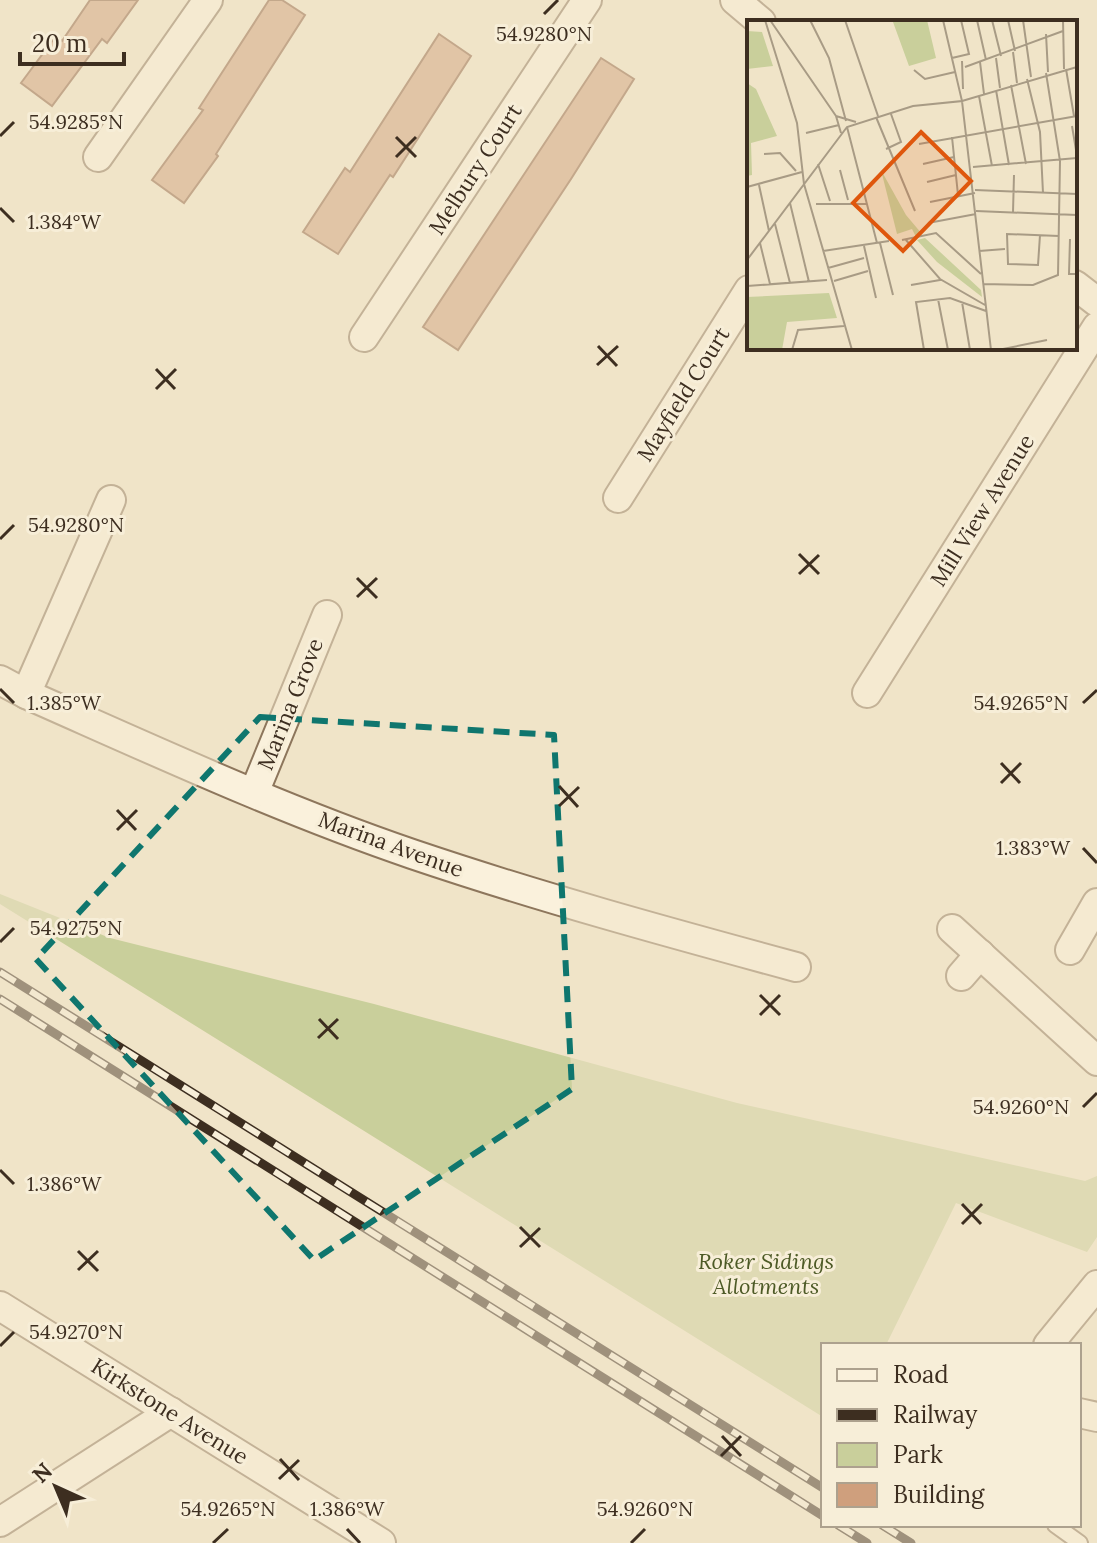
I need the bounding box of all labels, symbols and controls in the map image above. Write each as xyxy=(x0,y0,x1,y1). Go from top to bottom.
scale bar xyxy=(20,16,124,66)
inset map xyxy=(747,20,1077,350)
text: 54.9280°N xyxy=(496,21,592,46)
text: 20 m xyxy=(32,28,88,59)
street label: Melbury Court xyxy=(422,98,528,240)
text: 54.9285°N xyxy=(29,109,123,134)
text: 1.384°W xyxy=(27,209,102,234)
street label: Mayfield Court xyxy=(631,321,736,466)
street label: Mill View Avenue xyxy=(924,429,1040,591)
text: 54.9280°N xyxy=(28,512,124,537)
street label: Marina Grove xyxy=(251,634,329,774)
text: 1.385°W xyxy=(27,690,102,715)
text: 54.9265°N xyxy=(974,690,1068,715)
street label: Marina Avenue xyxy=(315,805,467,883)
text: 1.383°W xyxy=(996,835,1071,860)
text: 54.9275°N xyxy=(30,915,122,940)
text: 54.9260°N xyxy=(973,1094,1069,1119)
text: 1.386°W xyxy=(27,1171,102,1196)
park label: Roker Sidings Allotments xyxy=(698,1247,834,1300)
text: 54.9270°N xyxy=(29,1319,123,1344)
legend xyxy=(821,1343,1081,1527)
street label: Kirkstone Avenue xyxy=(86,1351,254,1471)
text: Road xyxy=(893,1359,949,1390)
text: Railway xyxy=(893,1399,978,1430)
text: Park xyxy=(893,1439,943,1470)
north arrow xyxy=(16,1447,96,1527)
text: N xyxy=(26,1457,58,1489)
text: Building xyxy=(893,1479,985,1510)
text: 54.9265°N xyxy=(181,1496,275,1521)
text: 1.386°W xyxy=(310,1496,385,1521)
text: 54.9260°N xyxy=(597,1496,693,1521)

